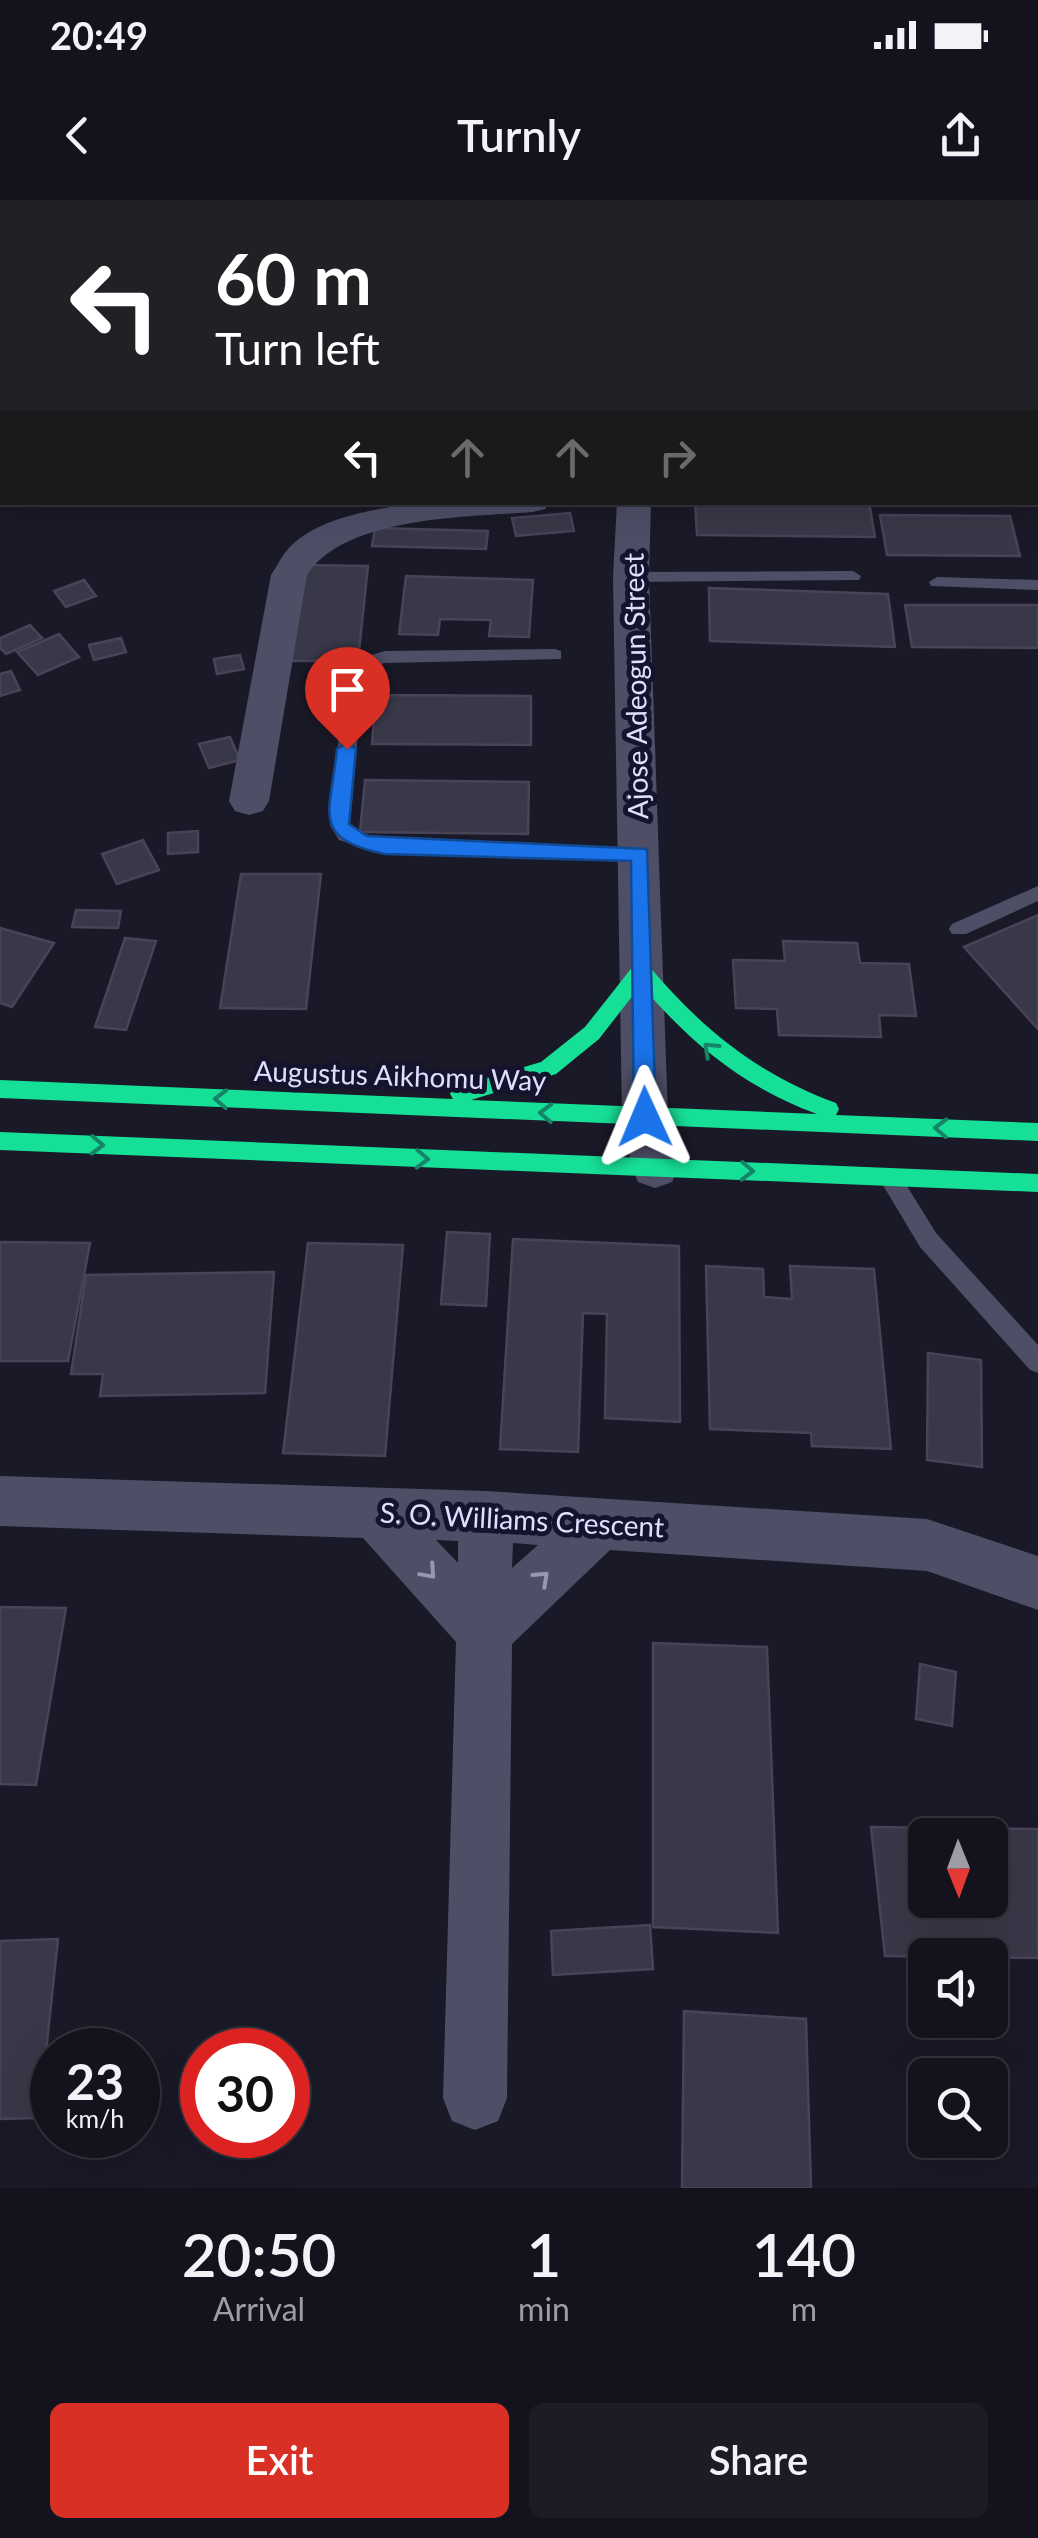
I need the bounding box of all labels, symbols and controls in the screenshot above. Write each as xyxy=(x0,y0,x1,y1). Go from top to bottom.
text: 20:49 xyxy=(50,12,148,58)
icon: back xyxy=(50,108,105,163)
text: Turnly xyxy=(457,108,581,162)
icon: share xyxy=(933,108,988,163)
text: 60 m xyxy=(215,236,372,320)
icon: left xyxy=(50,240,180,370)
text: Turn left xyxy=(215,321,380,375)
icon: left xyxy=(335,430,390,485)
icon: ahead xyxy=(440,430,495,485)
icon: ahead xyxy=(545,430,600,485)
icon: right xyxy=(650,430,705,485)
street label: Ajose Adeogun Street xyxy=(616,553,654,819)
pin xyxy=(305,647,390,750)
icon: arrive xyxy=(320,662,375,717)
one-way arrow xyxy=(703,1043,722,1061)
street label: Augustus Aikhomu Way xyxy=(253,1053,547,1097)
position arrow xyxy=(593,1065,697,1169)
one-way arrow xyxy=(213,1089,229,1110)
one-way arrow xyxy=(537,1103,553,1124)
one-way arrow xyxy=(932,1118,948,1139)
one-way arrow xyxy=(90,1135,106,1156)
one-way arrow xyxy=(415,1148,431,1169)
one-way arrow xyxy=(739,1161,755,1182)
street label: S. O. Williams Crescent xyxy=(379,1495,665,1543)
one-way arrow xyxy=(417,1560,435,1579)
one-way arrow xyxy=(530,1572,549,1590)
north arrow xyxy=(908,1818,1008,1918)
map controls xyxy=(908,1818,1008,2158)
button: sound xyxy=(908,1938,1008,2038)
speed limit sign: 30 xyxy=(180,2028,310,2158)
text: 23 xyxy=(66,2051,124,2111)
button: search xyxy=(908,2058,1008,2158)
text: km/h xyxy=(66,2103,124,2133)
text: 20:50 xyxy=(182,2218,336,2290)
text: 1 xyxy=(527,2218,561,2290)
text: 140 xyxy=(752,2218,856,2290)
text: Arrival xyxy=(213,2289,305,2328)
text: min xyxy=(518,2289,570,2328)
text: m xyxy=(791,2289,817,2328)
button: Exit xyxy=(50,2403,509,2518)
button: Share xyxy=(529,2403,988,2518)

